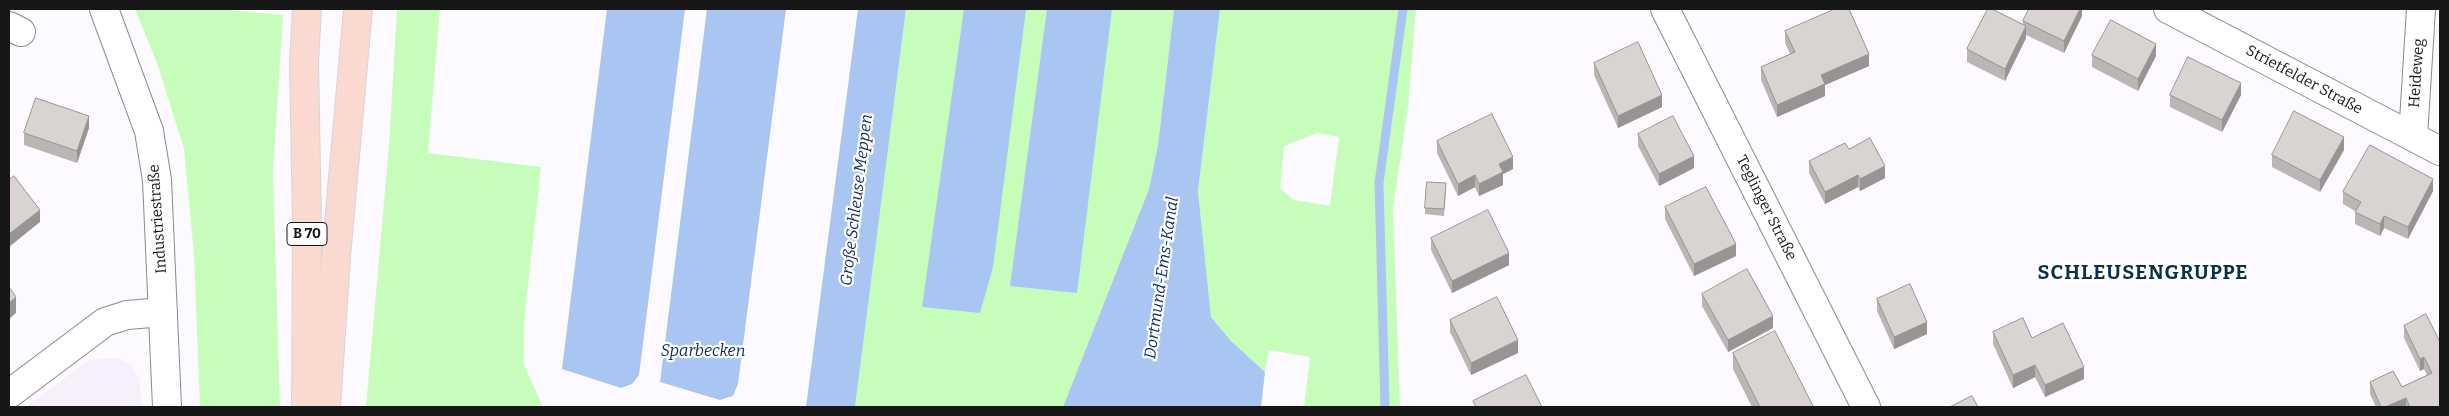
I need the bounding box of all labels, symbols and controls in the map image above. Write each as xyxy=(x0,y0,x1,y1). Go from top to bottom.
street label: Heideweg xyxy=(2406,38,2428,108)
street label: Strietfelder Straße xyxy=(2243,42,2365,118)
water label: Große Schleuse Meppen xyxy=(837,113,877,287)
street label: Teglinger Straße xyxy=(1732,153,1800,263)
street label: Industriestraße xyxy=(145,164,171,274)
water label: Dortmund-Ems-Kanal xyxy=(1141,196,1183,360)
road number: B 70 xyxy=(287,222,327,245)
district label: SCHLEUSENGRUPPE xyxy=(2036,261,2250,285)
water label: Sparbecken xyxy=(661,342,745,362)

